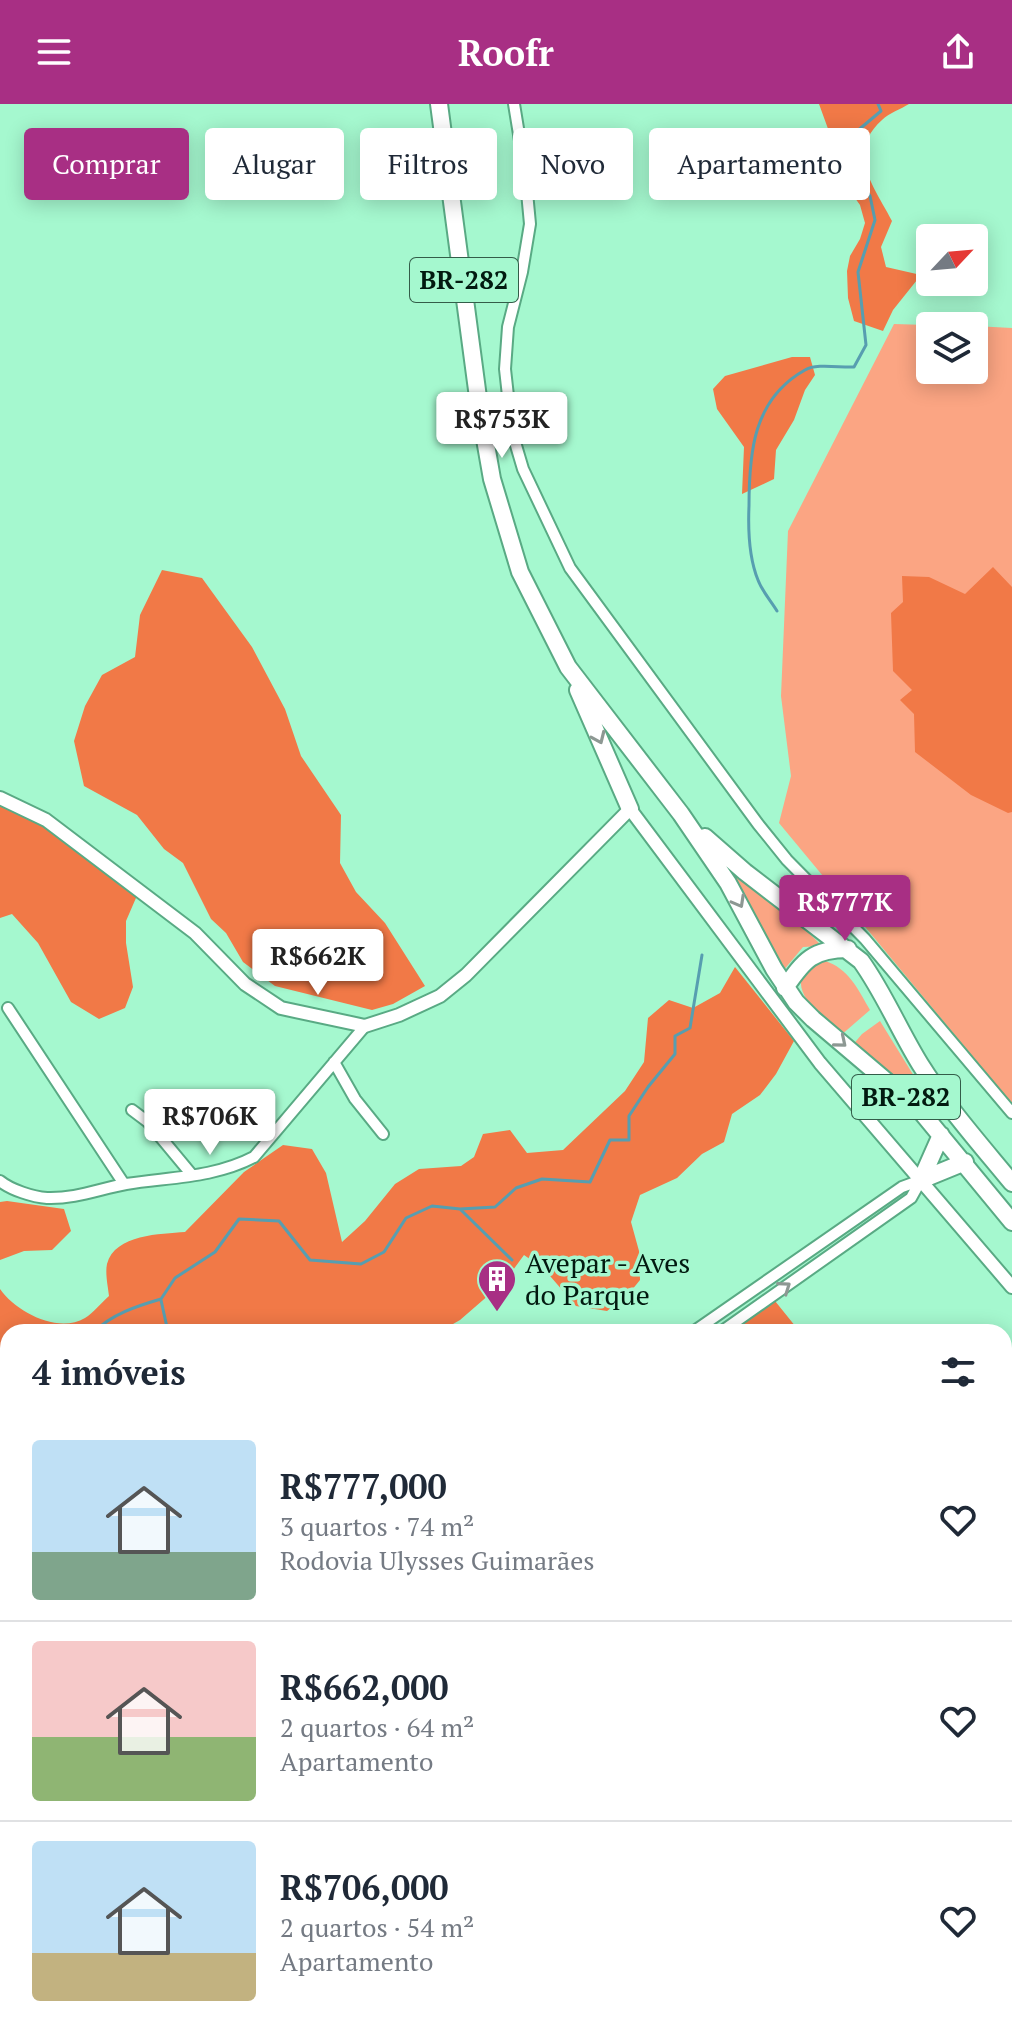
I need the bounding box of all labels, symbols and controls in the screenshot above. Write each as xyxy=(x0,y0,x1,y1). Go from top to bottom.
text: Roofr xyxy=(458,29,554,76)
icon: menu xyxy=(32,30,76,74)
icon: share xyxy=(936,30,980,74)
chip: Comprar xyxy=(24,128,189,200)
chip: Alugar xyxy=(205,128,344,200)
chip: Filtros xyxy=(360,128,497,200)
chip: Novo xyxy=(513,128,633,200)
chip: Apartamento xyxy=(649,128,870,200)
north arrow xyxy=(916,224,988,296)
map controls xyxy=(916,224,988,384)
road number: BR-282 xyxy=(410,258,518,302)
button: layers xyxy=(916,312,988,384)
pin: R$753K xyxy=(437,392,567,460)
text: R$753K xyxy=(454,401,550,435)
one-way arrow xyxy=(589,730,605,744)
pin: R$777K xyxy=(780,875,910,943)
text: R$777K xyxy=(797,884,893,918)
one-way arrow xyxy=(729,894,745,908)
pin: R$662K xyxy=(253,929,383,997)
text: R$662K xyxy=(270,938,366,972)
one-way arrow xyxy=(832,1032,846,1047)
road number: BR-282 xyxy=(852,1075,960,1119)
pin: R$706K xyxy=(145,1089,275,1157)
text: R$706K xyxy=(162,1098,258,1132)
place label: Avepar - Aves do Parque xyxy=(525,1244,690,1313)
building icon: Avepar - Aves do Parque xyxy=(476,1258,518,1313)
one-way arrow xyxy=(776,1282,790,1297)
text: 4 imóveis xyxy=(32,1350,186,1395)
icon: filters xyxy=(936,1350,980,1394)
text: R$777,000 xyxy=(280,1464,447,1509)
icon: home xyxy=(96,1472,192,1568)
icon: heart xyxy=(936,1498,980,1542)
text: 3 quartos · 74 m² xyxy=(280,1509,474,1543)
text: Rodovia Ulysses Guimarães xyxy=(280,1543,595,1577)
text: R$662,000 xyxy=(280,1665,449,1710)
icon: home xyxy=(96,1673,192,1769)
icon: heart xyxy=(936,1699,980,1743)
text: 2 quartos · 64 m² xyxy=(280,1710,474,1744)
text: Apartamento xyxy=(280,1744,433,1778)
text: R$706,000 xyxy=(280,1865,449,1910)
icon: home xyxy=(96,1873,192,1969)
icon: heart xyxy=(936,1899,980,1943)
text: 2 quartos · 54 m² xyxy=(280,1910,474,1944)
text: Apartamento xyxy=(280,1944,433,1978)

